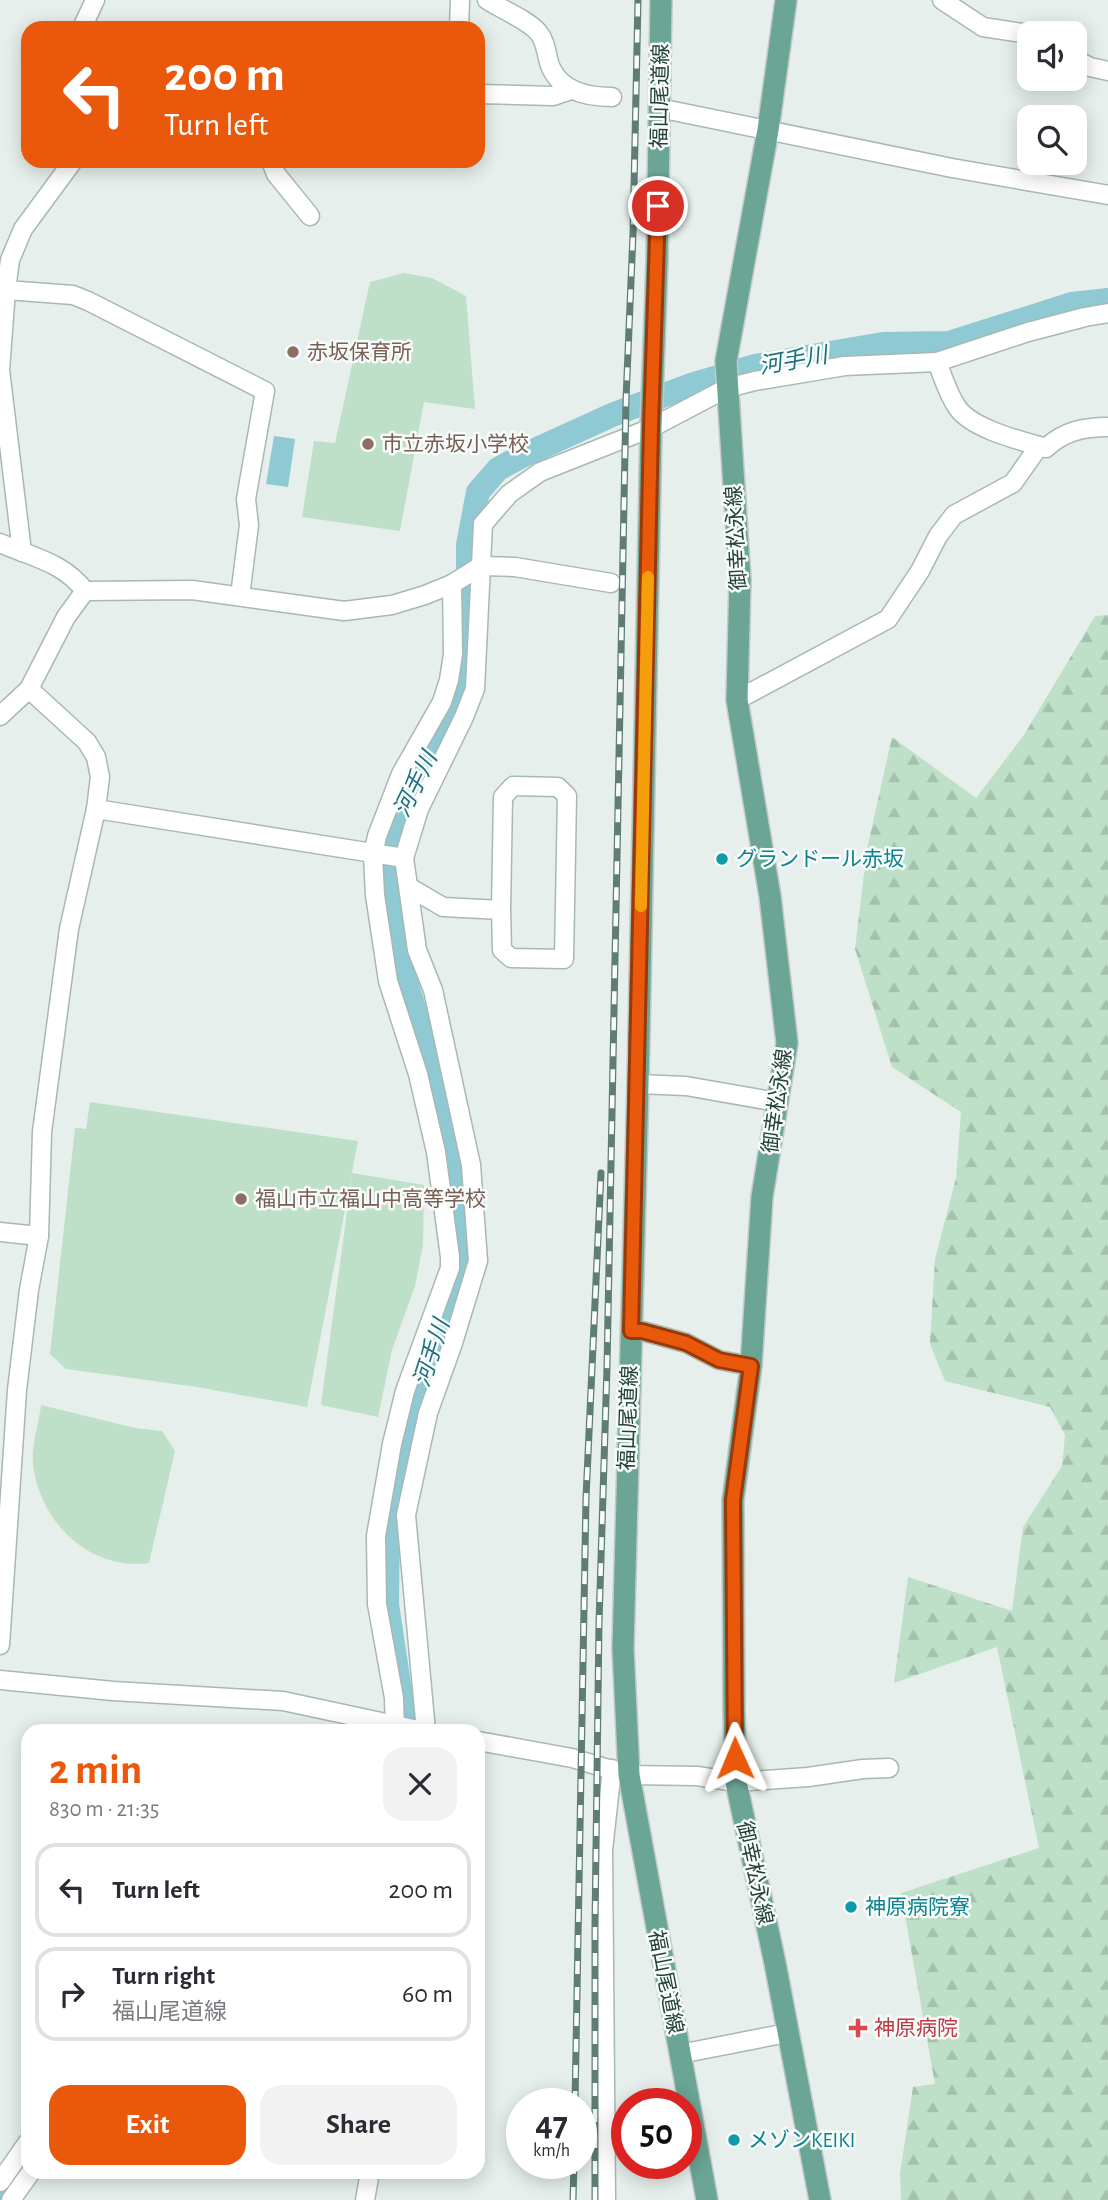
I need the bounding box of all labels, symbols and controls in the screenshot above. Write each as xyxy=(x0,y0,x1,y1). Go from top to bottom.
map controls xyxy=(1017,21,1087,175)
button: sound xyxy=(1017,21,1087,91)
street label: 福山尾道線 xyxy=(648,43,672,149)
icon: left xyxy=(49,49,140,140)
text: 200 m xyxy=(164,51,285,100)
button: search xyxy=(1017,105,1087,175)
text: Turn left xyxy=(164,109,268,141)
pin xyxy=(628,176,688,236)
icon: arrive xyxy=(639,187,677,225)
place label: 赤坂保育所 xyxy=(307,341,412,363)
water label: 河手川 xyxy=(757,342,832,379)
marker: 赤坂保育所 xyxy=(285,344,301,360)
place label: 市立赤坂小学校 xyxy=(382,433,529,455)
marker: 市立赤坂小学校 xyxy=(360,436,376,452)
street label: 御幸松永線 xyxy=(722,485,750,591)
water label: 河手川 xyxy=(389,745,443,821)
place label: グランドール赤坂 xyxy=(736,848,904,870)
marker: グランドール赤坂 xyxy=(714,851,730,867)
street label: 御幸松永線 xyxy=(759,1047,795,1155)
place label: 福山市立福山中高等学校 xyxy=(255,1188,486,1210)
marker: 福山市立福山中高等学校 xyxy=(233,1191,249,1207)
water label: 河手川 xyxy=(409,1314,455,1390)
street label: 福山尾道線 xyxy=(615,1365,641,1471)
position arrow xyxy=(698,1721,772,1795)
button: close xyxy=(383,1747,457,1821)
text: 2 min xyxy=(49,1749,142,1791)
text: 830 m · 21:35 xyxy=(49,1798,159,1821)
street label: 御幸松永線 xyxy=(733,1819,777,1927)
icon: left xyxy=(53,1871,91,1909)
text: Turn left xyxy=(112,1877,200,1903)
text: 200 m xyxy=(389,1877,453,1903)
place label: 神原病院寮 xyxy=(865,1896,970,1918)
marker: 神原病院寮 xyxy=(843,1899,859,1915)
street label: 福山尾道線 xyxy=(645,1928,687,2036)
text: Turn right xyxy=(112,1963,215,1989)
icon: right xyxy=(53,1975,91,2013)
text: 60 m xyxy=(402,1981,453,2007)
text: 福山尾道線 xyxy=(112,2001,227,2024)
place label: 神原病院 xyxy=(874,2017,958,2039)
marker: 神原病院 xyxy=(848,2018,868,2038)
button: Exit xyxy=(49,2085,246,2165)
button: Share xyxy=(260,2085,457,2165)
speed limit sign: 50 xyxy=(611,2088,702,2179)
text: 47 xyxy=(535,2107,568,2142)
place label: メゾンKEIKI xyxy=(748,2129,855,2151)
marker: メゾンKEIKI xyxy=(726,2132,742,2148)
text: km/h xyxy=(533,2142,570,2160)

